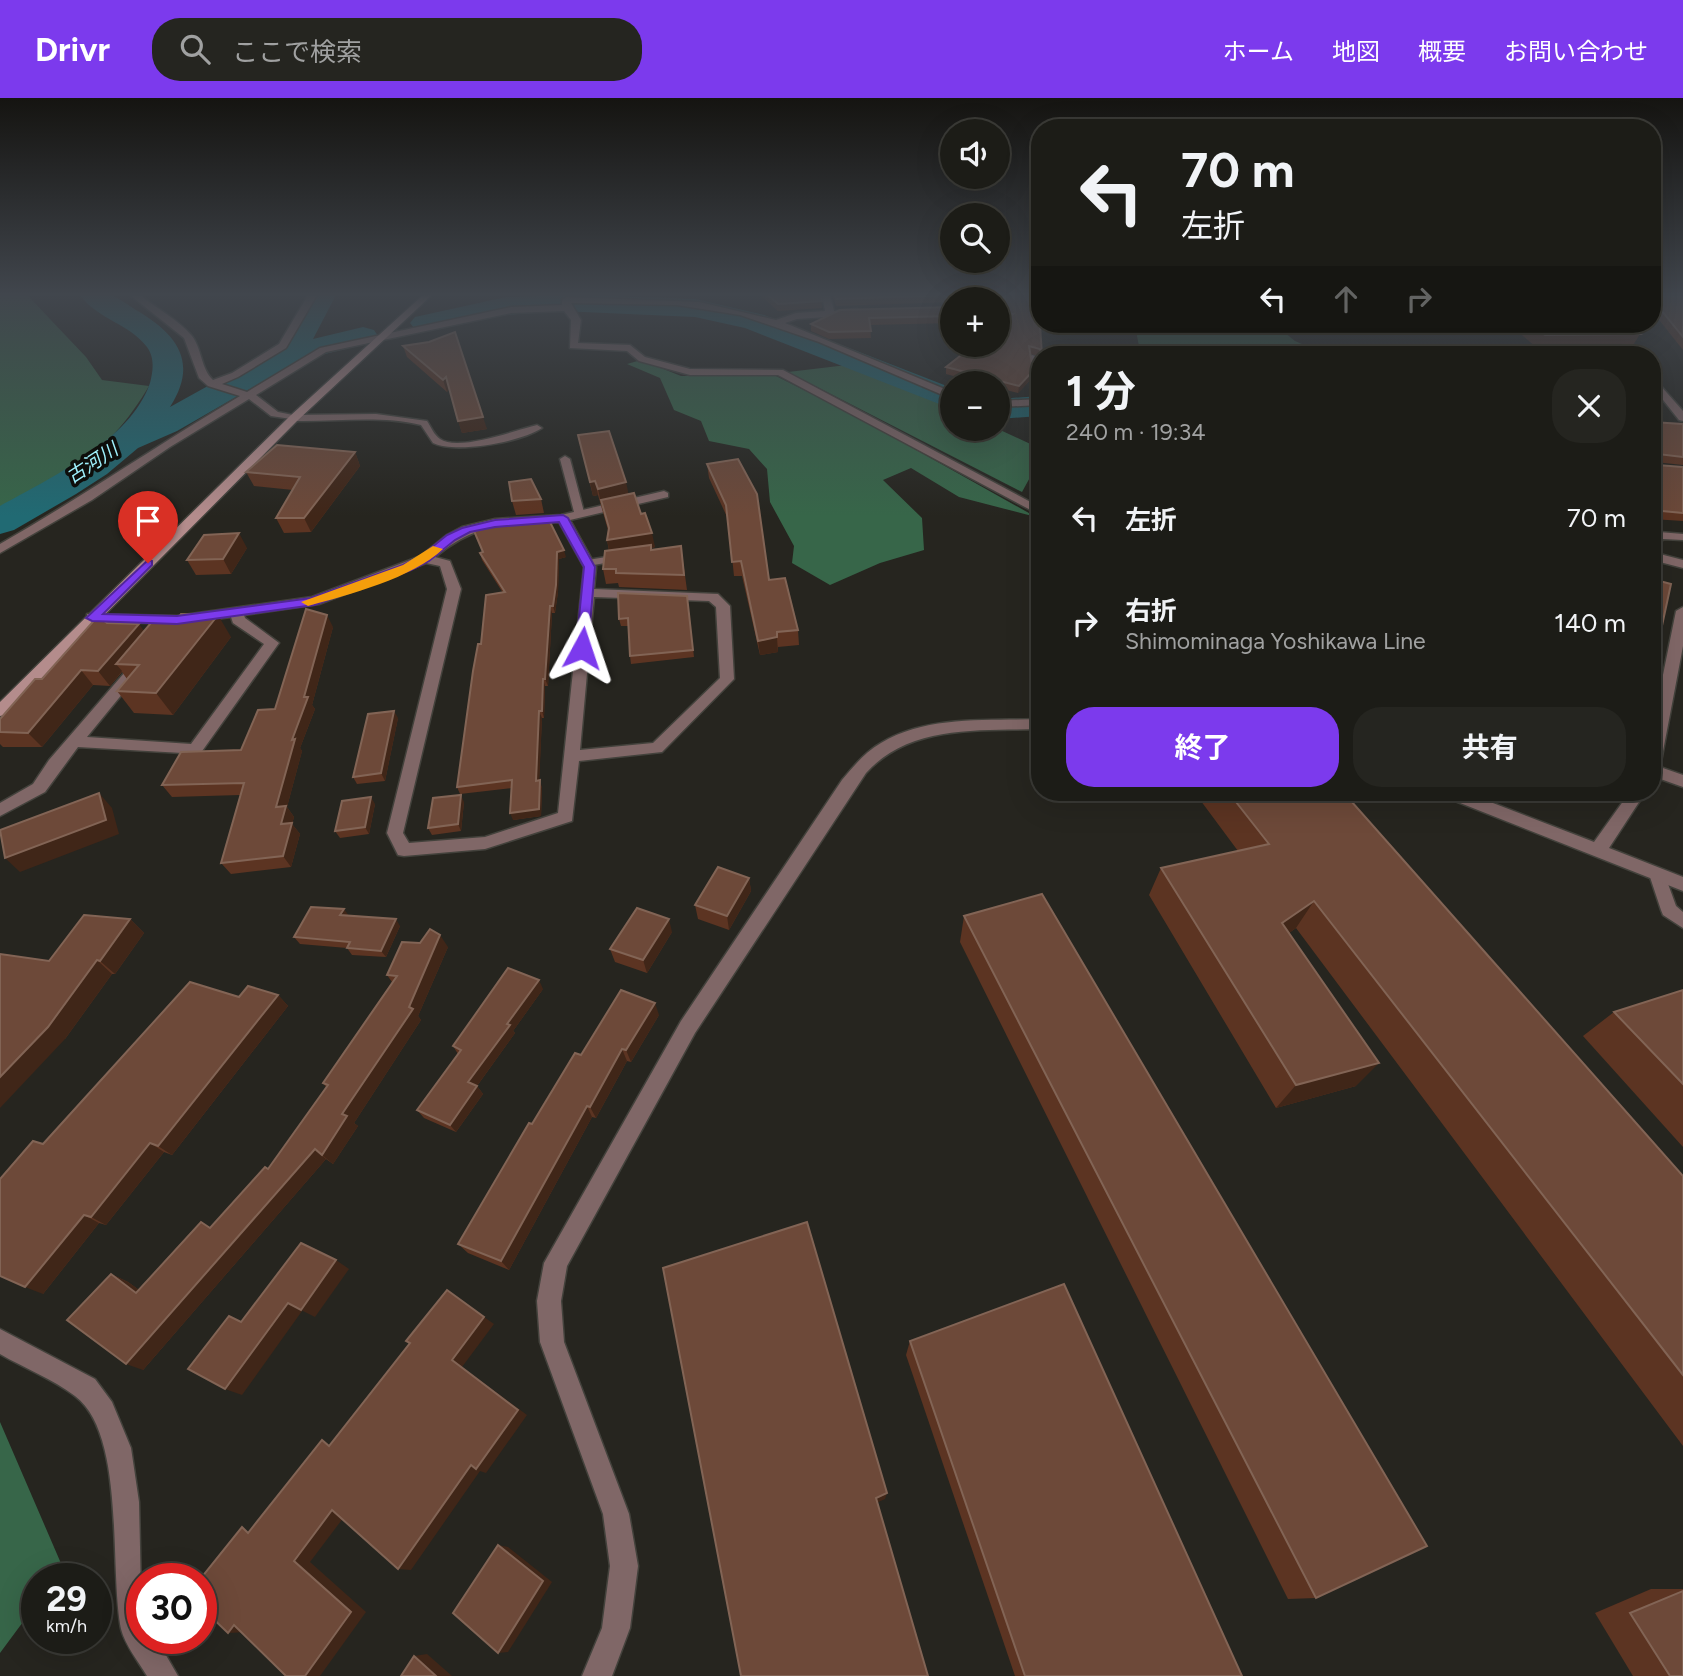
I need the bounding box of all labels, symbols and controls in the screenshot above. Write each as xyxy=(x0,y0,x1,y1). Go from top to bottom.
search box xyxy=(152,18,642,81)
text: Drivr xyxy=(35,30,110,69)
icon: search xyxy=(176,30,214,68)
text: ここで検索 xyxy=(232,36,362,68)
text: ホーム xyxy=(1223,37,1294,66)
text: 地図 xyxy=(1332,37,1380,66)
text: 概要 xyxy=(1418,37,1466,66)
text: お問い合わせ xyxy=(1504,37,1648,66)
map controls xyxy=(940,119,1010,441)
button: sound xyxy=(940,119,1010,189)
text: 70 m xyxy=(1181,140,1294,199)
icon: left xyxy=(1066,147,1157,238)
button: search xyxy=(940,203,1010,273)
text: 左折 xyxy=(1181,207,1245,245)
icon: left xyxy=(1254,280,1292,318)
icon: ahead xyxy=(1327,280,1365,318)
icon: right xyxy=(1400,280,1438,318)
button: + xyxy=(940,287,1010,357)
text: 1 分 xyxy=(1066,366,1136,417)
button: close xyxy=(1552,369,1626,443)
button: − xyxy=(940,371,1010,441)
text: 240 m · 19:34 xyxy=(1066,418,1205,446)
water label: 古河川 xyxy=(62,437,124,488)
pin xyxy=(118,491,178,563)
icon: left xyxy=(1066,499,1104,537)
icon: arrive xyxy=(129,502,167,540)
text: 70 m xyxy=(1567,502,1626,534)
text: 左折 xyxy=(1125,504,1177,536)
text: 右折 xyxy=(1125,595,1177,627)
icon: right xyxy=(1066,604,1104,642)
text: 140 m xyxy=(1554,607,1626,639)
position arrow xyxy=(545,611,619,685)
text: Shimominaga Yoshikawa Line xyxy=(1125,627,1426,655)
button: 終了 xyxy=(1066,707,1339,787)
button: 共有 xyxy=(1353,707,1626,787)
speed limit sign: 30 xyxy=(126,1563,217,1654)
text: 29 xyxy=(46,1578,87,1620)
text: km/h xyxy=(46,1615,87,1637)

